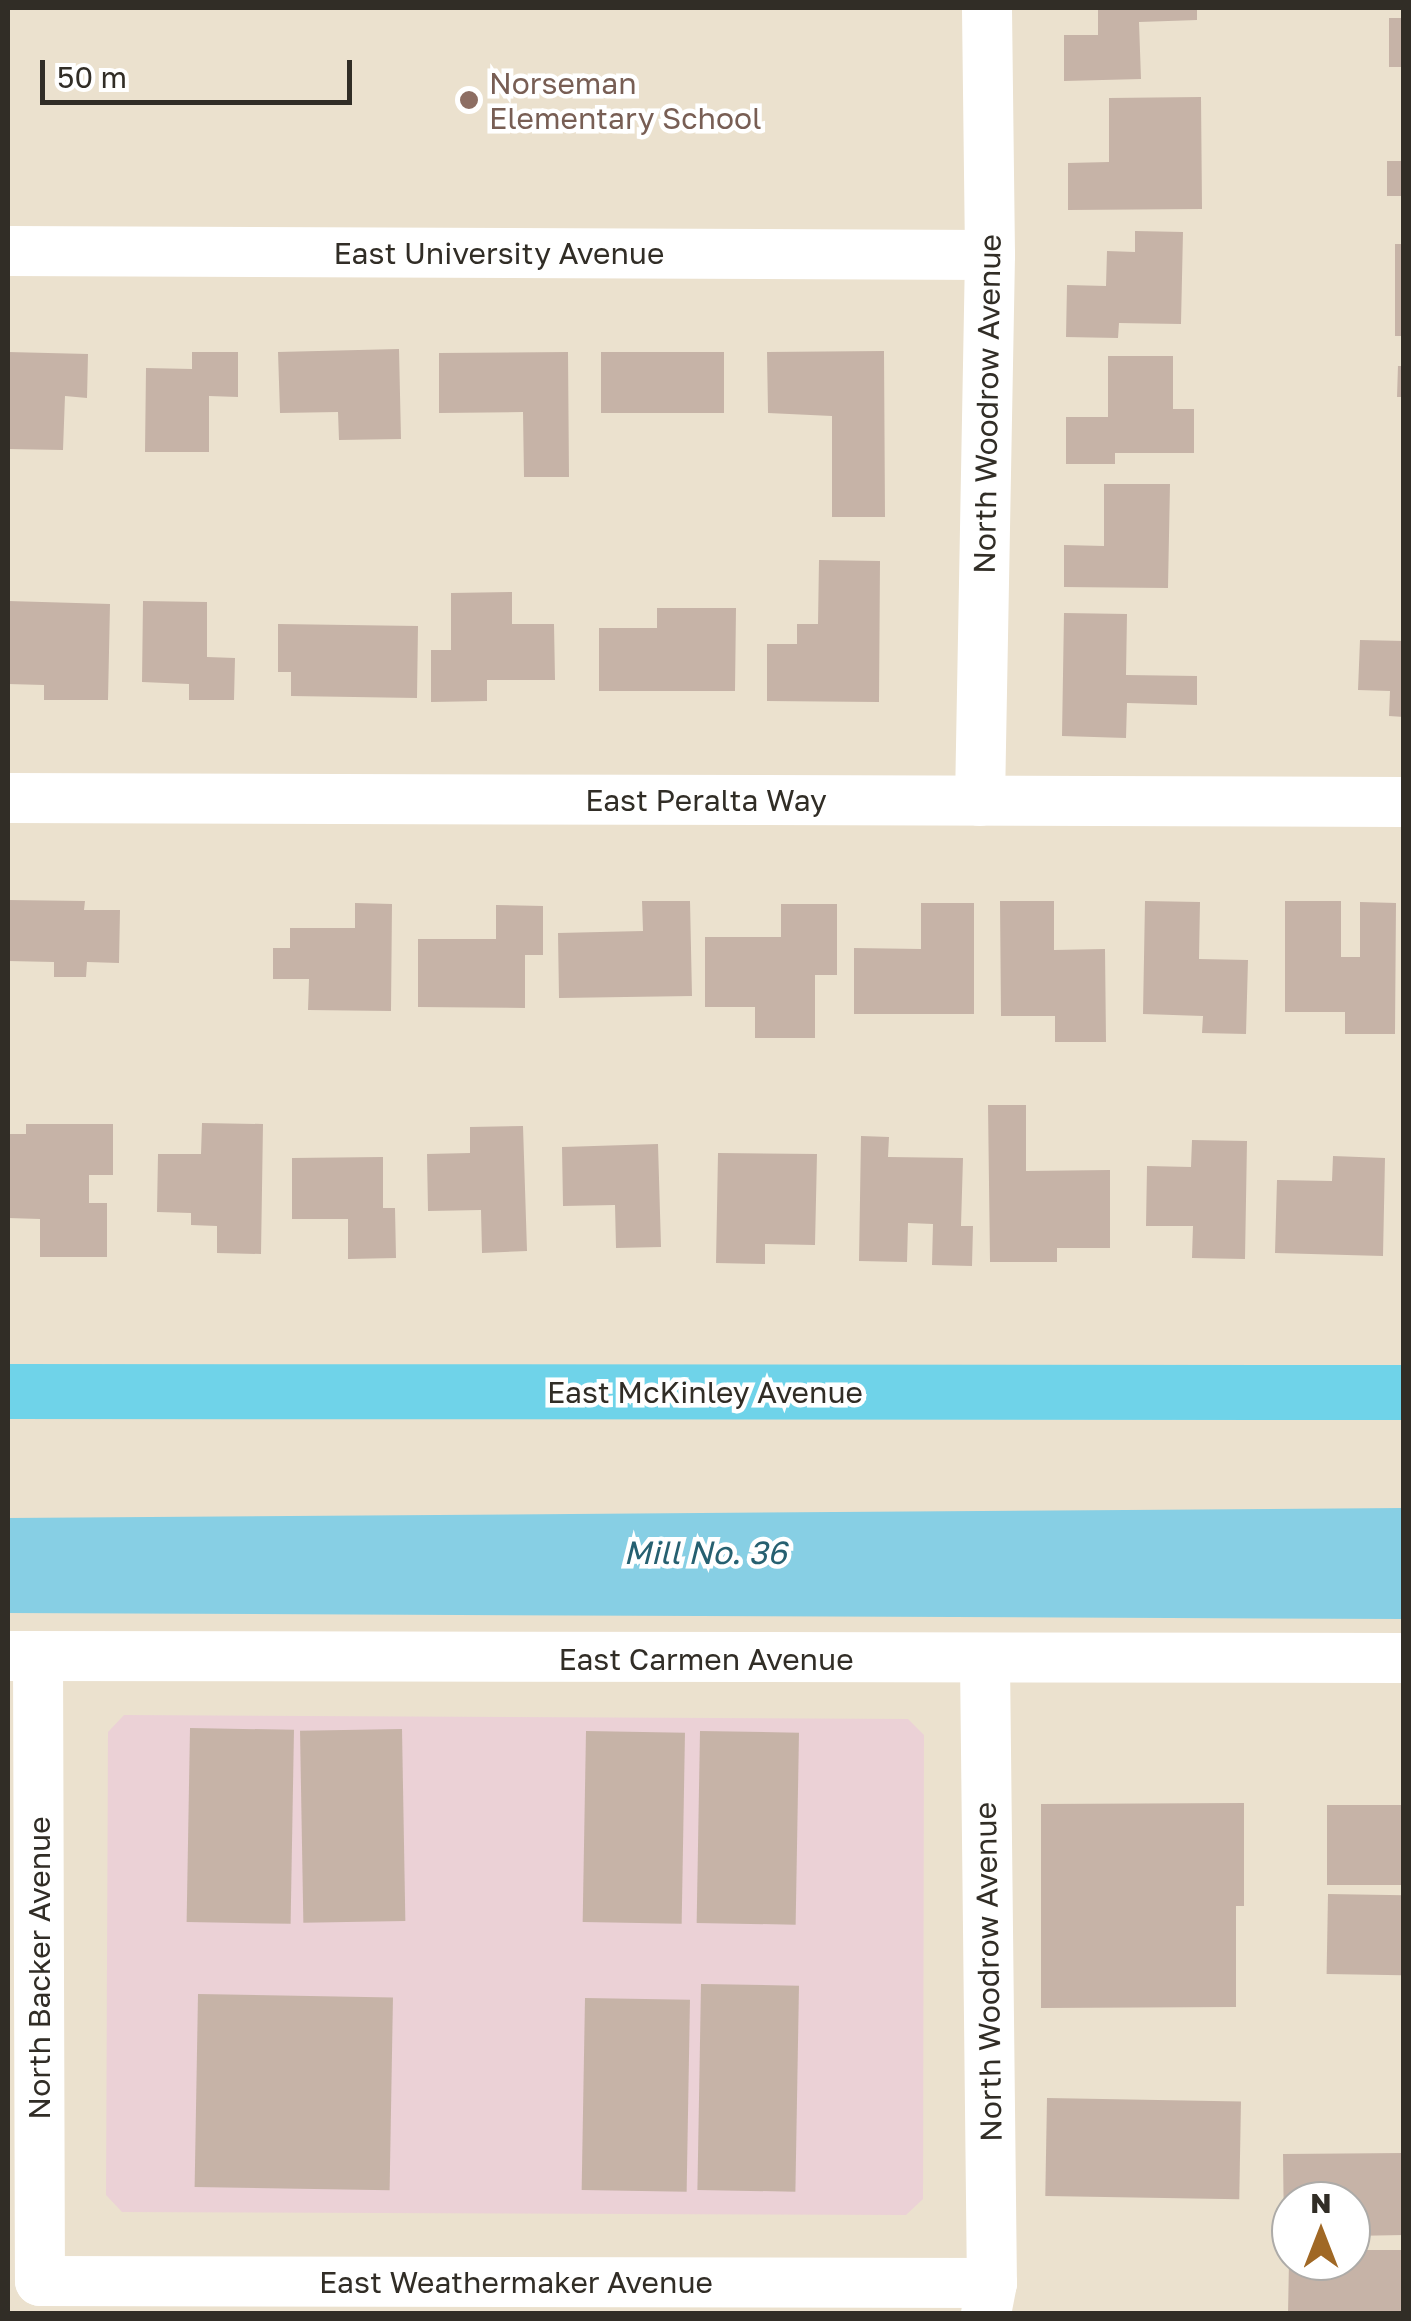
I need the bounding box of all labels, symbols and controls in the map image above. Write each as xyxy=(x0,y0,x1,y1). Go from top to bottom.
scale bar xyxy=(45,40,358,102)
text: 50 m xyxy=(57,59,127,95)
place label: Norseman Elementary School xyxy=(489,65,762,136)
marker: Norseman Elementary School xyxy=(458,89,480,111)
street label: North Woodrow Avenue xyxy=(966,234,1008,574)
street label: East University Avenue xyxy=(334,235,664,271)
street label: East Peralta Way xyxy=(585,782,827,818)
street label: East McKinley Avenue xyxy=(547,1374,863,1410)
water label: Mill No. 36 xyxy=(623,1533,787,1571)
street label: East Carmen Avenue xyxy=(558,1641,854,1677)
street label: North Woodrow Avenue xyxy=(967,1802,1009,2142)
street label: North Backer Avenue xyxy=(21,1816,57,2120)
north arrow xyxy=(1271,2181,1371,2281)
text: N xyxy=(1310,2186,1332,2219)
street label: East Weathermaker Avenue xyxy=(319,2264,713,2300)

